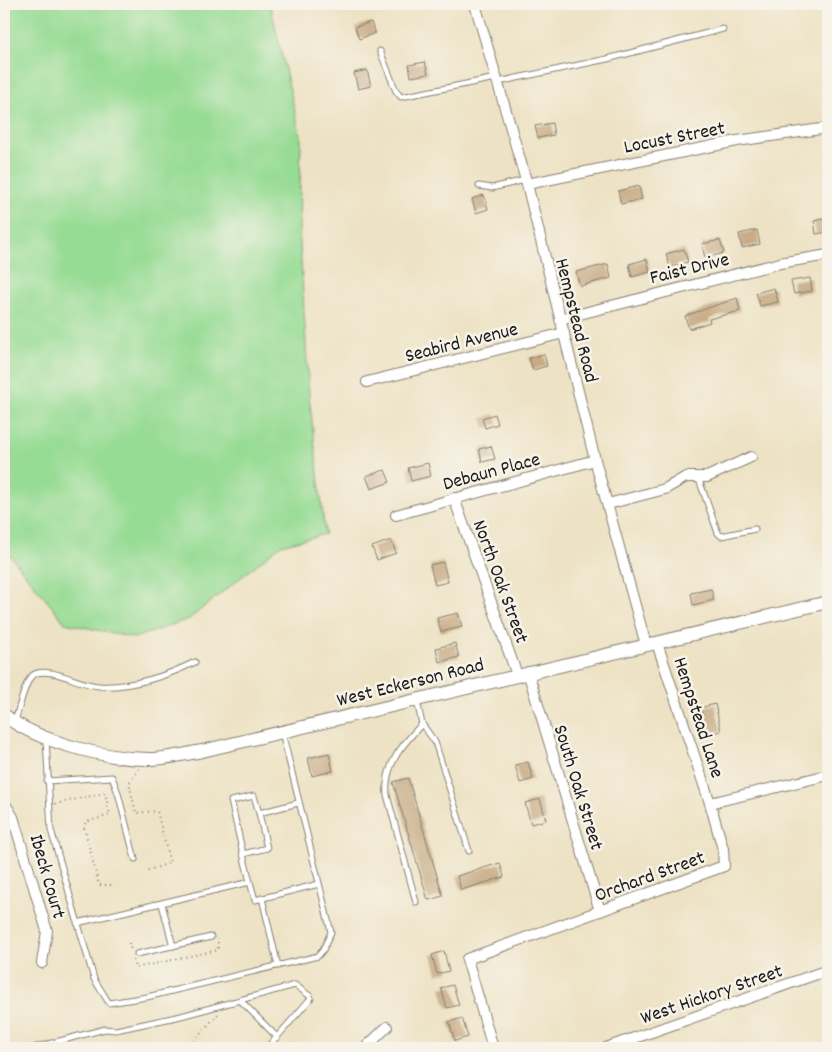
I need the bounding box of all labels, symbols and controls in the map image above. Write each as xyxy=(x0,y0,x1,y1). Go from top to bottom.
street label: Locust Street xyxy=(621,115,728,162)
street label: Faist Drive xyxy=(647,246,733,293)
street label: Hempstead Road xyxy=(546,256,604,386)
street label: Seabird Avenue xyxy=(402,316,521,371)
street label: Debaun Place xyxy=(440,446,544,499)
street label: North Oak Street xyxy=(464,516,534,648)
street label: West Eckerson Road xyxy=(334,652,487,716)
street label: Hempstead Lane xyxy=(664,654,730,782)
street label: South Oak Street xyxy=(545,722,609,854)
street label: Ibeck Court xyxy=(21,831,72,922)
street label: Orchard Street xyxy=(591,845,709,911)
street label: West Hickory Street xyxy=(637,958,787,1033)

